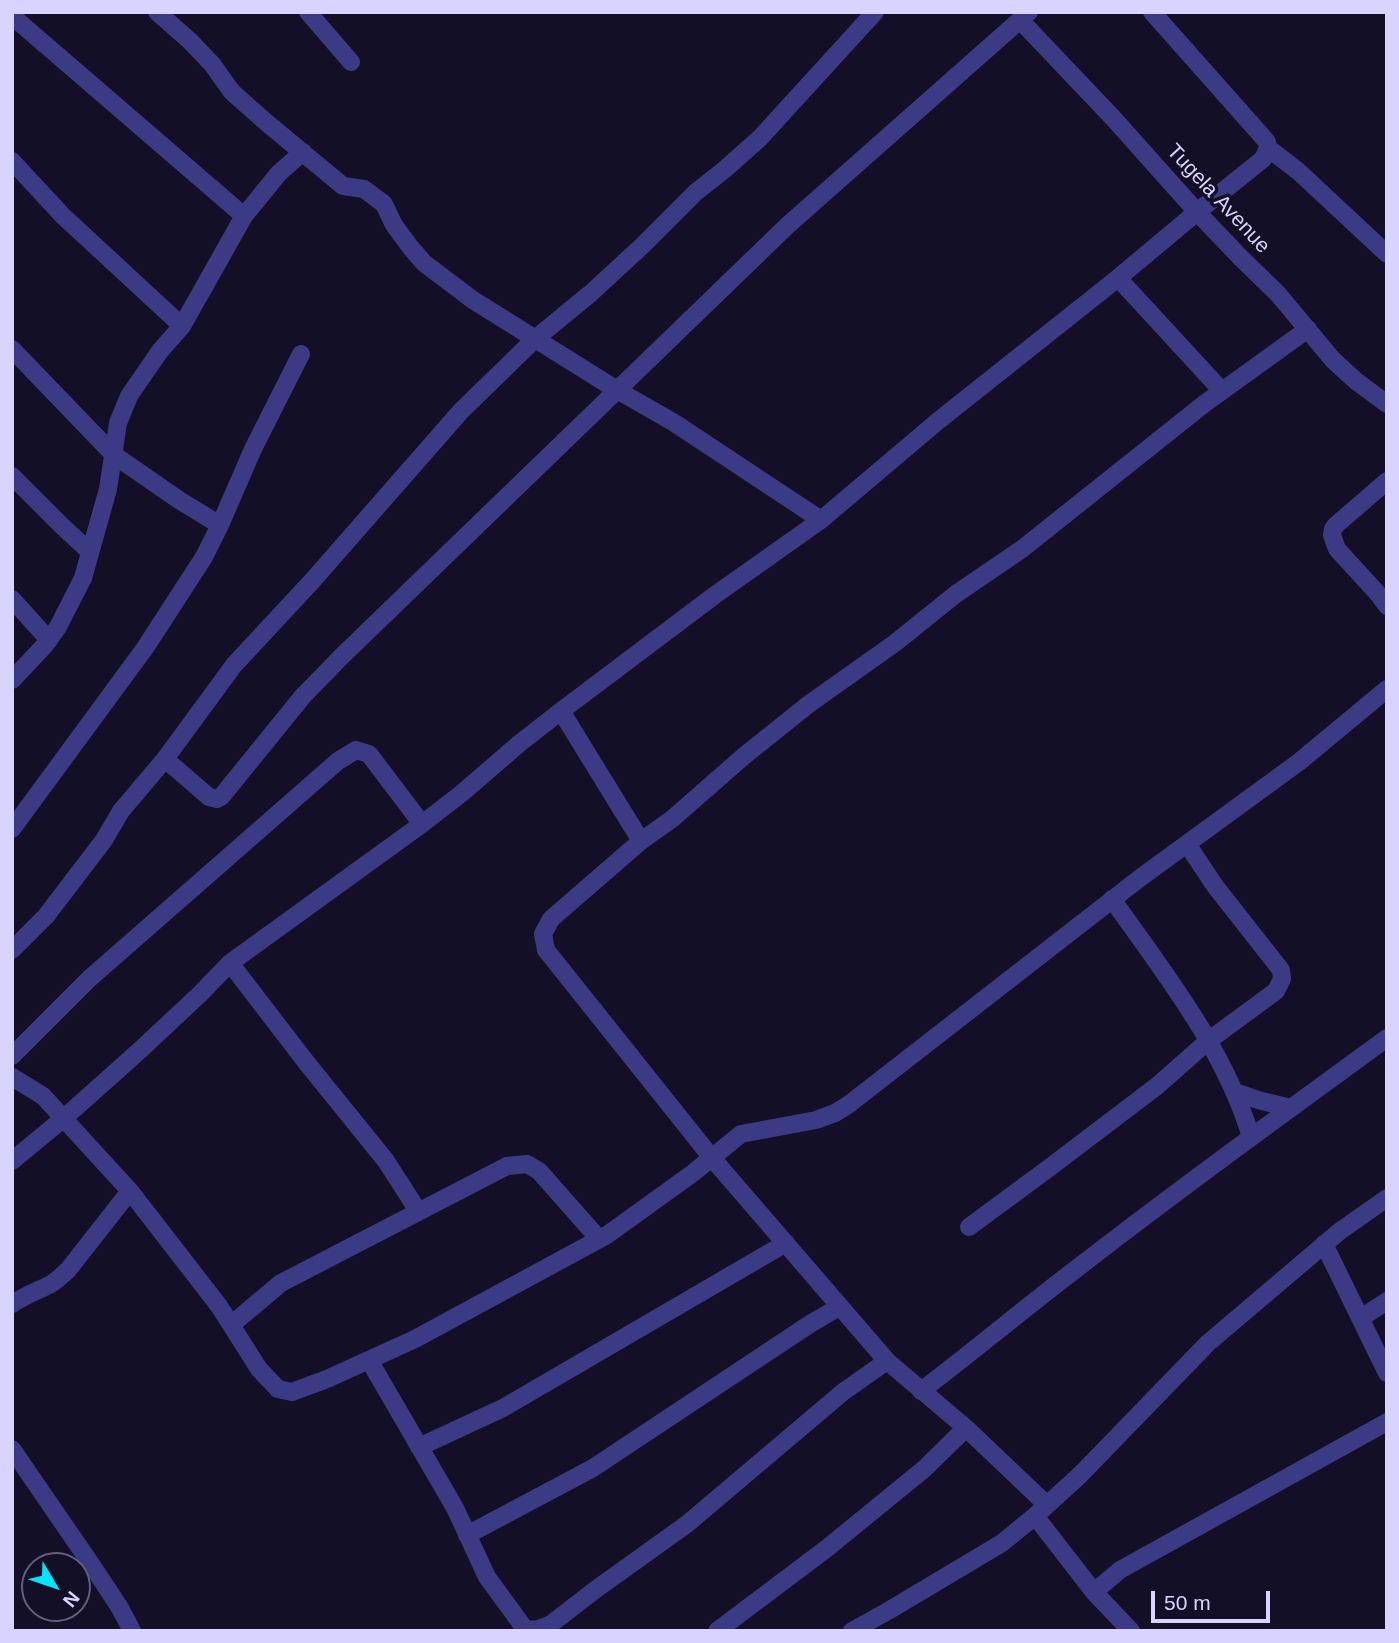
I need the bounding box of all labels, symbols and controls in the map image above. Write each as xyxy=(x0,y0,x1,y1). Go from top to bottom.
street label: Tugela Avenue xyxy=(1161,139,1275,259)
north arrow xyxy=(21,1552,91,1622)
scale bar xyxy=(1154,1576,1273,1620)
text: N xyxy=(59,1587,84,1611)
text: 50 m xyxy=(1164,1591,1211,1614)

